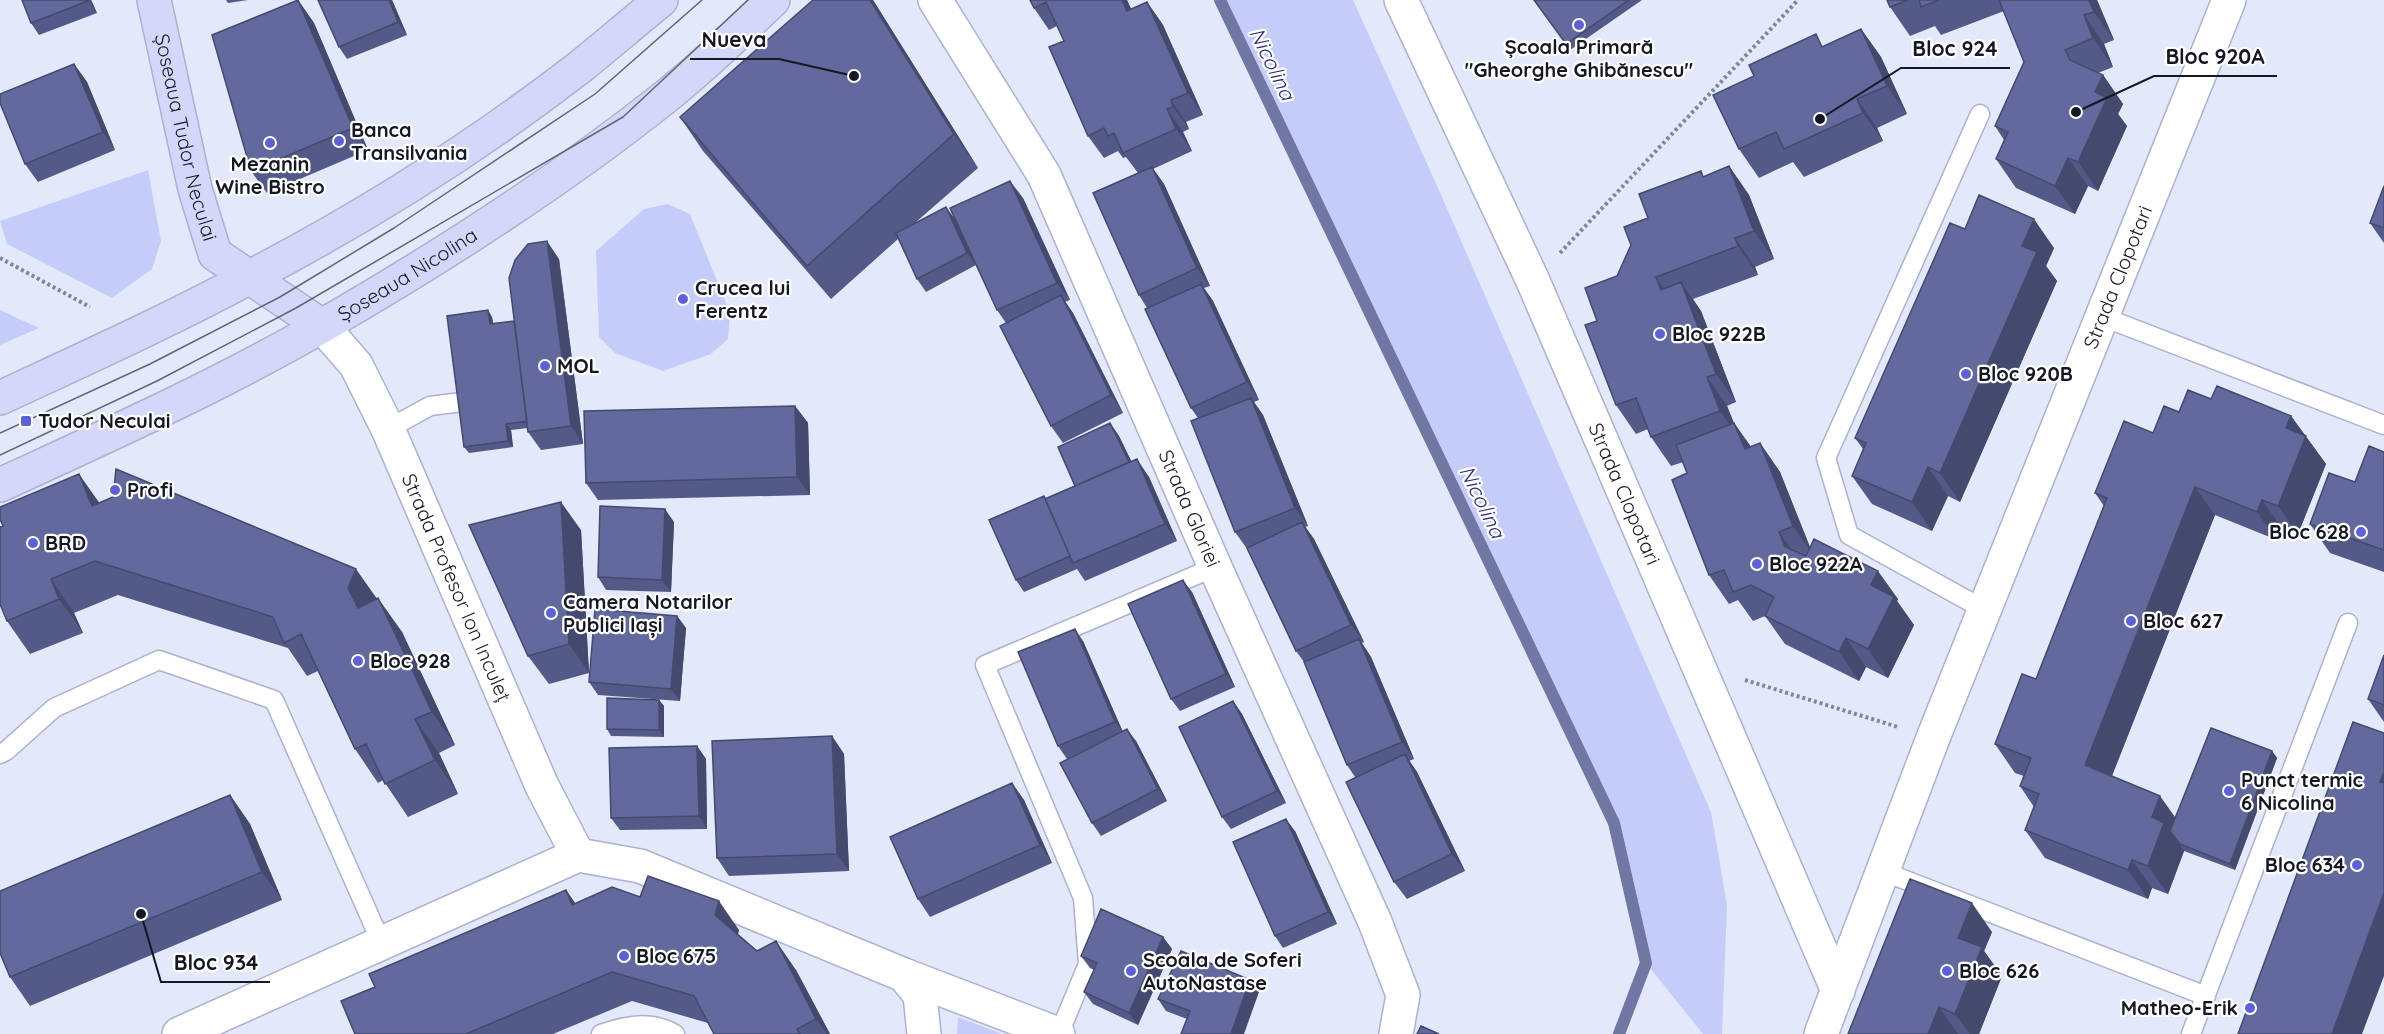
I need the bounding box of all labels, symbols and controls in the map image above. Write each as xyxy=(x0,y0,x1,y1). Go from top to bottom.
marker: Școala Primară "Gheorghe Ghibănescu" xyxy=(1572,18,1586,32)
callout: Nueva xyxy=(690,20,779,59)
water label: Nicolina xyxy=(1244,23,1302,105)
text: Nueva xyxy=(702,26,767,52)
callout: Bloc 924 xyxy=(1901,29,2010,68)
street label: Șoseaua Tudor Neculai xyxy=(150,31,223,244)
place label: Școala Primară "Gheorghe Ghibănescu" xyxy=(1465,34,1694,82)
text: Bloc 924 xyxy=(1912,35,1998,61)
callout: Bloc 920A xyxy=(2154,37,2277,76)
text: Bloc 920A xyxy=(2165,43,2265,69)
place label: Banca Transilvania xyxy=(351,117,467,165)
marker: Banca Transilvania xyxy=(332,134,346,148)
marker: Mezanin Wine Bistro xyxy=(263,136,277,150)
place label: Mezanin Wine Bistro xyxy=(215,151,325,199)
street label: Strada Clopotari xyxy=(2077,202,2157,352)
street label: Șoseaua Nicolina xyxy=(333,222,482,326)
place label: Crucea lui Ferentz xyxy=(695,275,790,323)
marker: Crucea lui Ferentz xyxy=(676,292,690,306)
place label: Bloc 922B xyxy=(1672,321,1766,346)
marker: Bloc 922B xyxy=(1653,327,1667,341)
place label: MOL xyxy=(557,353,600,378)
marker: MOL xyxy=(538,359,552,373)
place label: Bloc 920B xyxy=(1978,361,2073,386)
marker: Bloc 920B xyxy=(1959,367,1973,381)
place label: Tudor Neculai xyxy=(38,408,171,433)
marker: Tudor Neculai xyxy=(19,414,33,428)
street label: Strada Clopotari xyxy=(1583,419,1666,568)
street label: Strada Gloriei xyxy=(1153,446,1226,571)
water label: Nicolina xyxy=(1454,461,1512,543)
street label: Strada Profesor Ion Inculeț xyxy=(397,469,517,705)
place label: Profi xyxy=(127,477,173,502)
marker: Profi xyxy=(108,483,122,497)
place label: Bloc 628 xyxy=(2269,519,2349,544)
marker: Bloc 628 xyxy=(2354,525,2368,539)
place label: BRD xyxy=(45,530,86,555)
marker: BRD xyxy=(26,536,40,550)
place label: Bloc 922A xyxy=(1769,551,1863,576)
marker: Bloc 922A xyxy=(1750,557,1764,571)
place label: Camera Notarilor Publici Iași xyxy=(563,589,733,638)
marker: Camera Notarilor Publici Iași xyxy=(544,606,558,620)
place label: Bloc 627 xyxy=(2143,608,2223,633)
marker: Bloc 627 xyxy=(2124,614,2138,628)
place label: Bloc 928 xyxy=(370,648,450,673)
marker: Bloc 928 xyxy=(351,654,365,668)
place label: Punct termic 6 Nicolina xyxy=(2241,767,2363,815)
marker: Punct termic 6 Nicolina xyxy=(2222,784,2236,798)
place label: Bloc 634 xyxy=(2265,852,2345,877)
marker: Bloc 634 xyxy=(2350,858,2364,872)
callout: Bloc 934 xyxy=(161,943,270,982)
place label: Bloc 675 xyxy=(636,943,716,968)
place label: Scoala de Soferi AutoNastase xyxy=(1143,947,1302,995)
text: Bloc 934 xyxy=(174,949,258,975)
marker: Bloc 675 xyxy=(617,949,631,963)
place label: Bloc 626 xyxy=(1959,958,2039,983)
marker: Scoala de Soferi AutoNastase xyxy=(1124,964,1138,978)
marker: Bloc 626 xyxy=(1940,964,1954,978)
place label: Matheo-Erik xyxy=(2121,995,2238,1020)
marker: Matheo-Erik xyxy=(2243,1001,2257,1015)

